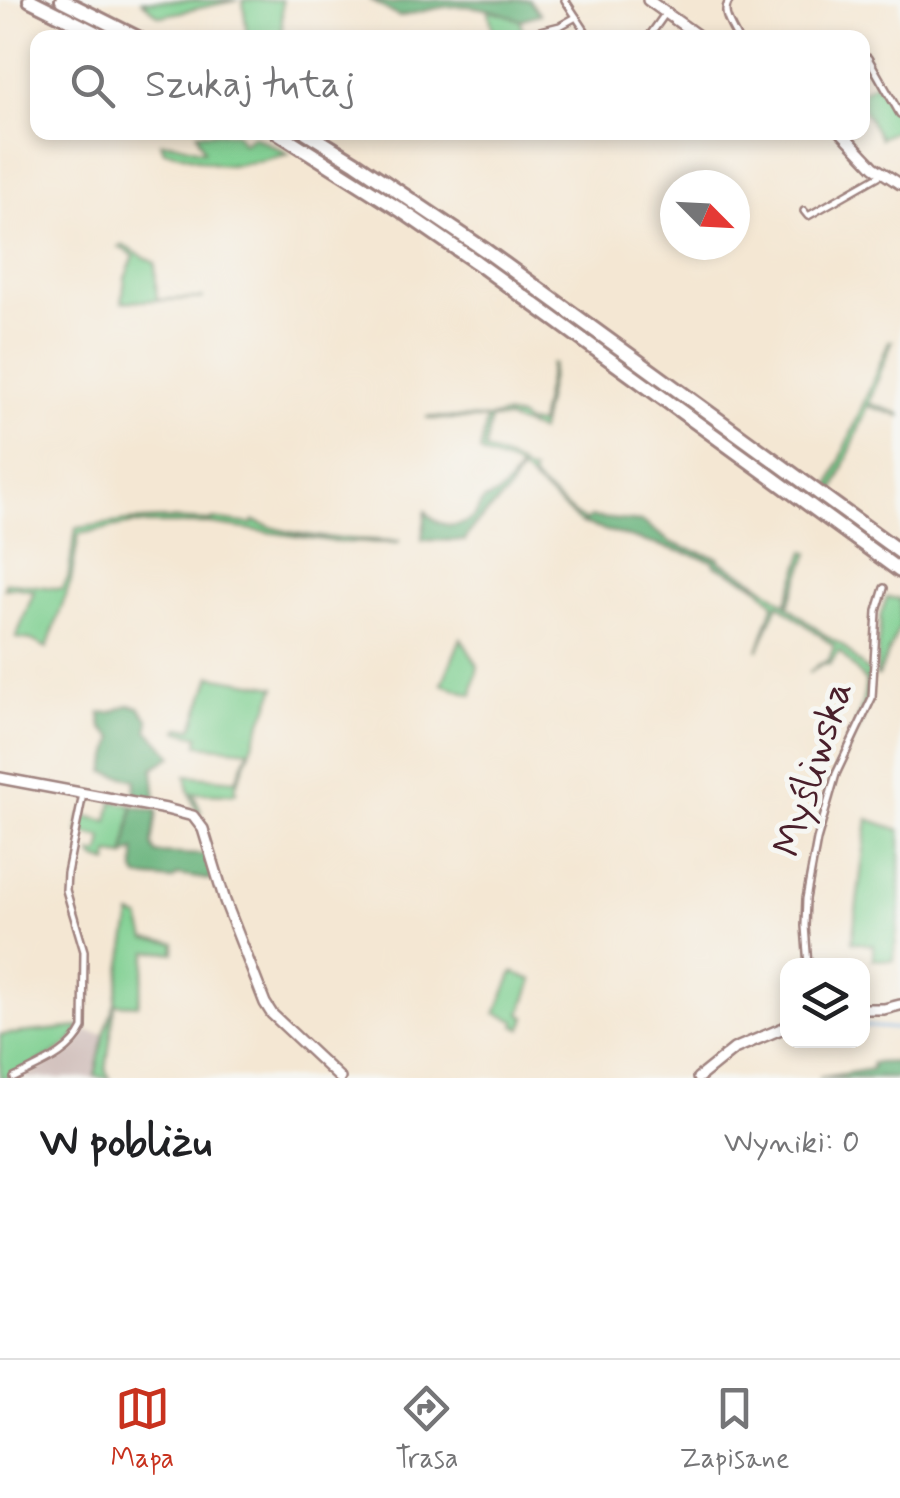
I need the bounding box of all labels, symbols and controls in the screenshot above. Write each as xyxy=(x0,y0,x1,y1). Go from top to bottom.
search box xyxy=(30,30,870,140)
icon: search xyxy=(65,58,120,113)
text: Szukaj tutaj xyxy=(145,61,355,110)
north arrow xyxy=(660,170,750,260)
street label: Myśliwska xyxy=(763,675,865,863)
map controls xyxy=(780,958,870,1048)
button: layers xyxy=(780,958,870,1048)
text: W pobliżu xyxy=(40,1116,212,1171)
text: Wyniki: 0 xyxy=(724,1122,860,1164)
tab: Mapa xyxy=(111,1381,174,1478)
tab: Trasa xyxy=(395,1381,459,1478)
tab: Zapisane xyxy=(680,1381,789,1478)

